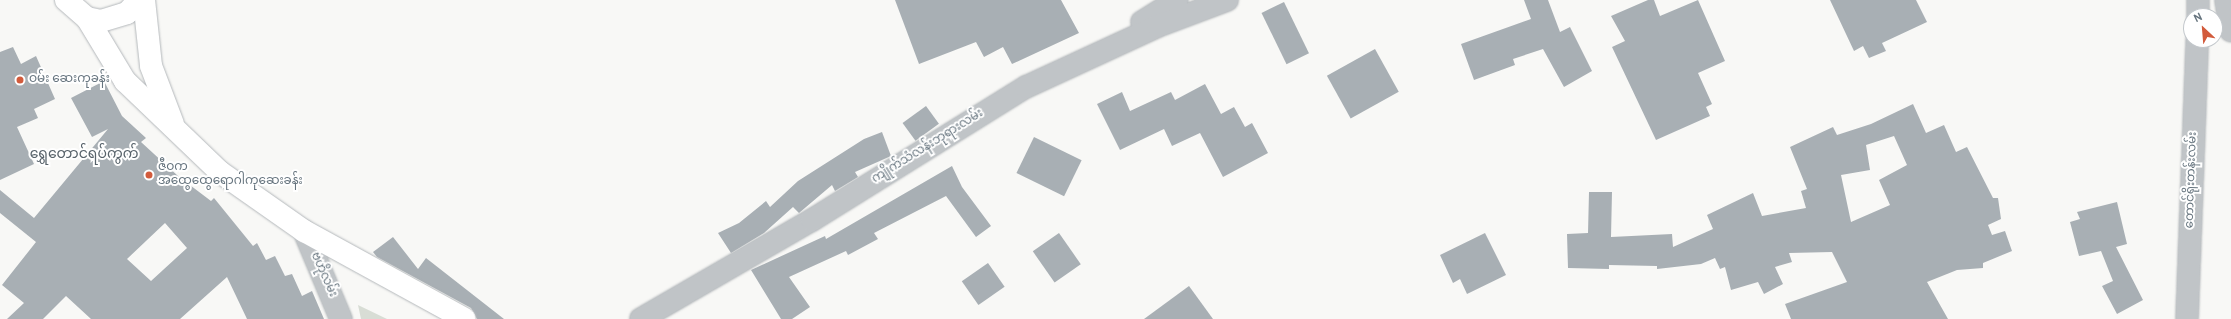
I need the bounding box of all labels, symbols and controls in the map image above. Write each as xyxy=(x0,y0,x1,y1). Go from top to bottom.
north arrow xyxy=(2183,8,2223,48)
text: N xyxy=(2192,10,2205,26)
place label: ဝမ်း ဆေးကုခန်း xyxy=(29,73,110,87)
marker: ဝမ်း ဆေးကုခန်း xyxy=(14,74,26,86)
street label: ကျိုက်သံလန်းဘုရားလမ်း xyxy=(870,107,986,187)
street label: တောင်ရိုးတန်းလမ်း xyxy=(2183,131,2201,229)
district label: ရွှေတောင်ရပ်ကွက် xyxy=(30,147,138,163)
place label: ဇီဝက အထွေထွေရောဂါကုဆေးခန်း xyxy=(158,161,303,189)
marker: ဇီဝက အထွေထွေရောဂါကုဆေးခန်း xyxy=(143,169,155,181)
street label: ဗဟိုလမ်း xyxy=(307,250,339,300)

